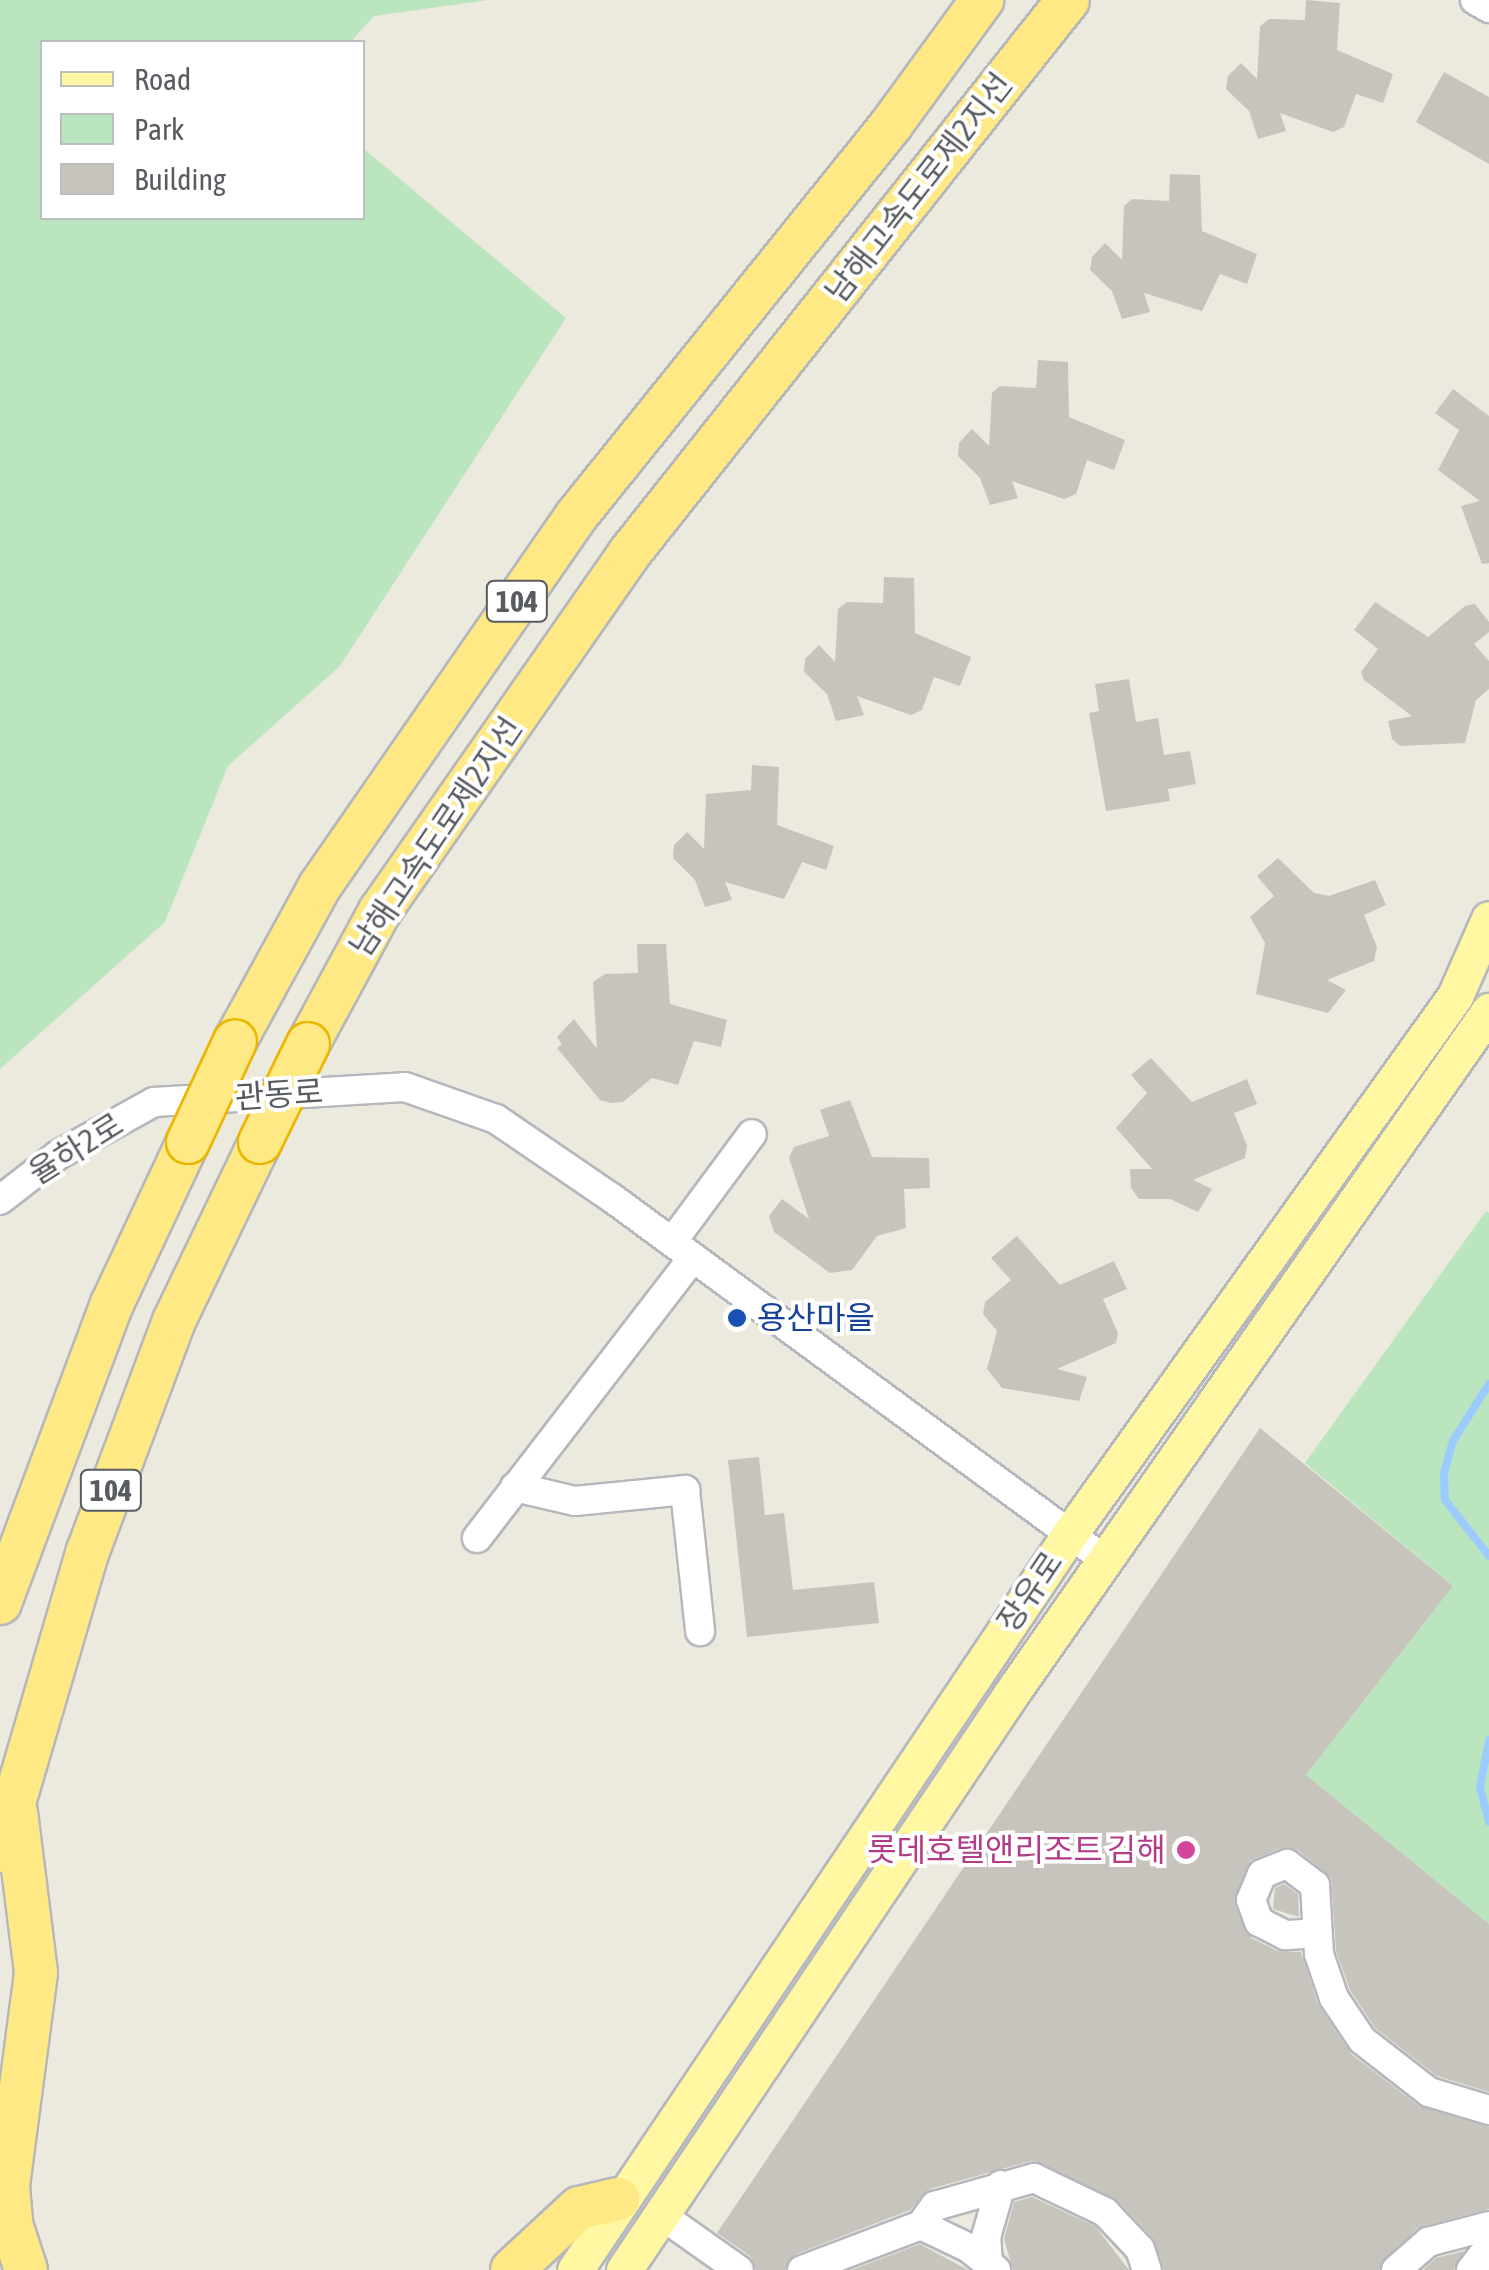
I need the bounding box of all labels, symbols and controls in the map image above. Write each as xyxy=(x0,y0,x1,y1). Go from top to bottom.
legend xyxy=(40,40,365,220)
text: Road xyxy=(134,62,191,96)
street label: 남해고속도로제2지선 xyxy=(818,66,1020,310)
text: Park xyxy=(134,112,184,146)
text: Building xyxy=(134,162,226,196)
road number: 104 xyxy=(484,576,550,626)
street label: 남해고속도로제2지선 xyxy=(342,710,530,964)
street label: 관동로 xyxy=(234,1073,324,1117)
street label: 율하2로 xyxy=(22,1105,130,1193)
place label: 용산마을 xyxy=(757,1299,875,1337)
marker: 용산마을 xyxy=(726,1307,748,1329)
road number: 104 xyxy=(78,1465,144,1515)
street label: 장유로 xyxy=(989,1545,1071,1639)
place label: 롯데호텔앤리조트 김해 xyxy=(867,1831,1166,1869)
marker: 롯데호텔앤리조트 김해 xyxy=(1175,1839,1197,1861)

